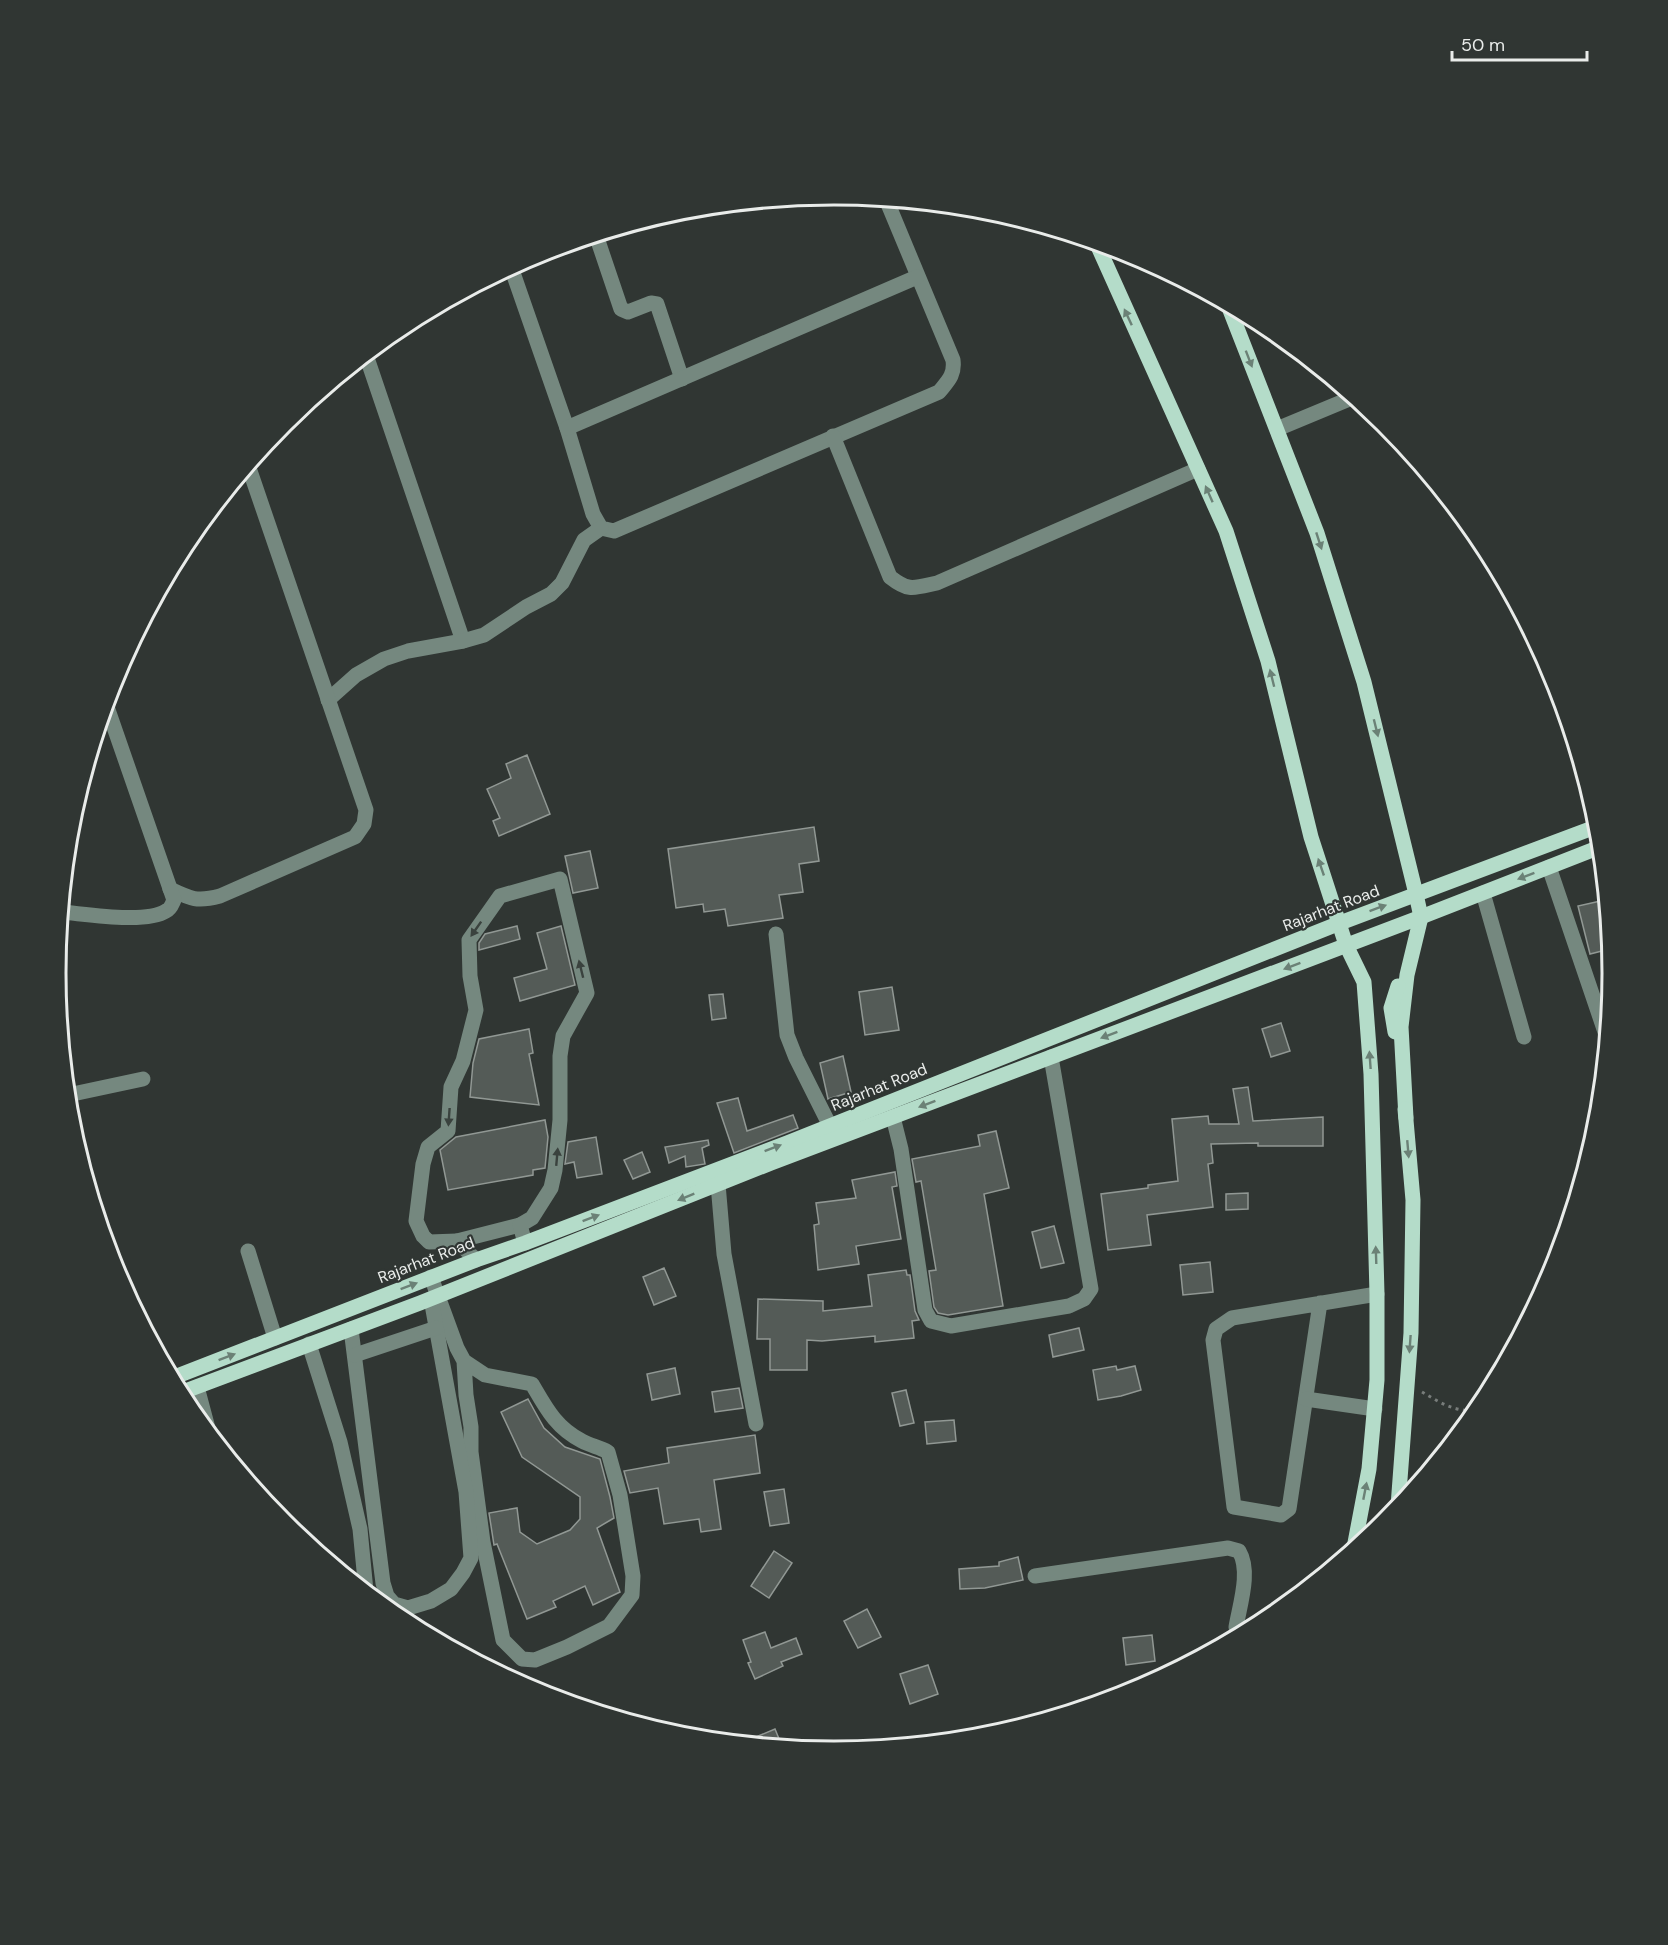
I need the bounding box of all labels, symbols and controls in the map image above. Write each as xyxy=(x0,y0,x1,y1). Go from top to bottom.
scale bar xyxy=(1452,24,1587,62)
text: 50 m xyxy=(1461,33,1505,57)
one-way arrow xyxy=(1124,308,1133,325)
one-way arrow xyxy=(1245,350,1255,368)
one-way arrow xyxy=(1204,485,1214,503)
one-way arrow xyxy=(1315,532,1324,550)
one-way arrow xyxy=(1267,669,1277,688)
one-way arrow xyxy=(1371,719,1381,737)
one-way arrow xyxy=(1316,858,1325,876)
one-way arrow xyxy=(1517,872,1535,881)
street label: Rajarhat Road xyxy=(1280,880,1382,936)
one-way arrow xyxy=(1369,903,1387,913)
one-way arrow xyxy=(470,921,482,937)
one-way arrow xyxy=(575,960,585,978)
one-way arrow xyxy=(1282,961,1300,971)
one-way arrow xyxy=(1100,1031,1118,1040)
one-way arrow xyxy=(1365,1050,1375,1069)
street label: Rajarhat Road xyxy=(828,1058,930,1116)
one-way arrow xyxy=(918,1100,936,1109)
one-way arrow xyxy=(444,1107,454,1126)
one-way arrow xyxy=(1404,1140,1413,1159)
one-way arrow xyxy=(764,1143,782,1152)
one-way arrow xyxy=(552,1147,561,1166)
one-way arrow xyxy=(677,1192,695,1202)
one-way arrow xyxy=(582,1213,600,1222)
street label: Rajarhat Road xyxy=(375,1232,477,1288)
one-way arrow xyxy=(1372,1245,1381,1264)
one-way arrow xyxy=(400,1281,418,1291)
one-way arrow xyxy=(1405,1335,1415,1354)
one-way arrow xyxy=(218,1352,236,1361)
one-way arrow xyxy=(1360,1481,1369,1500)

